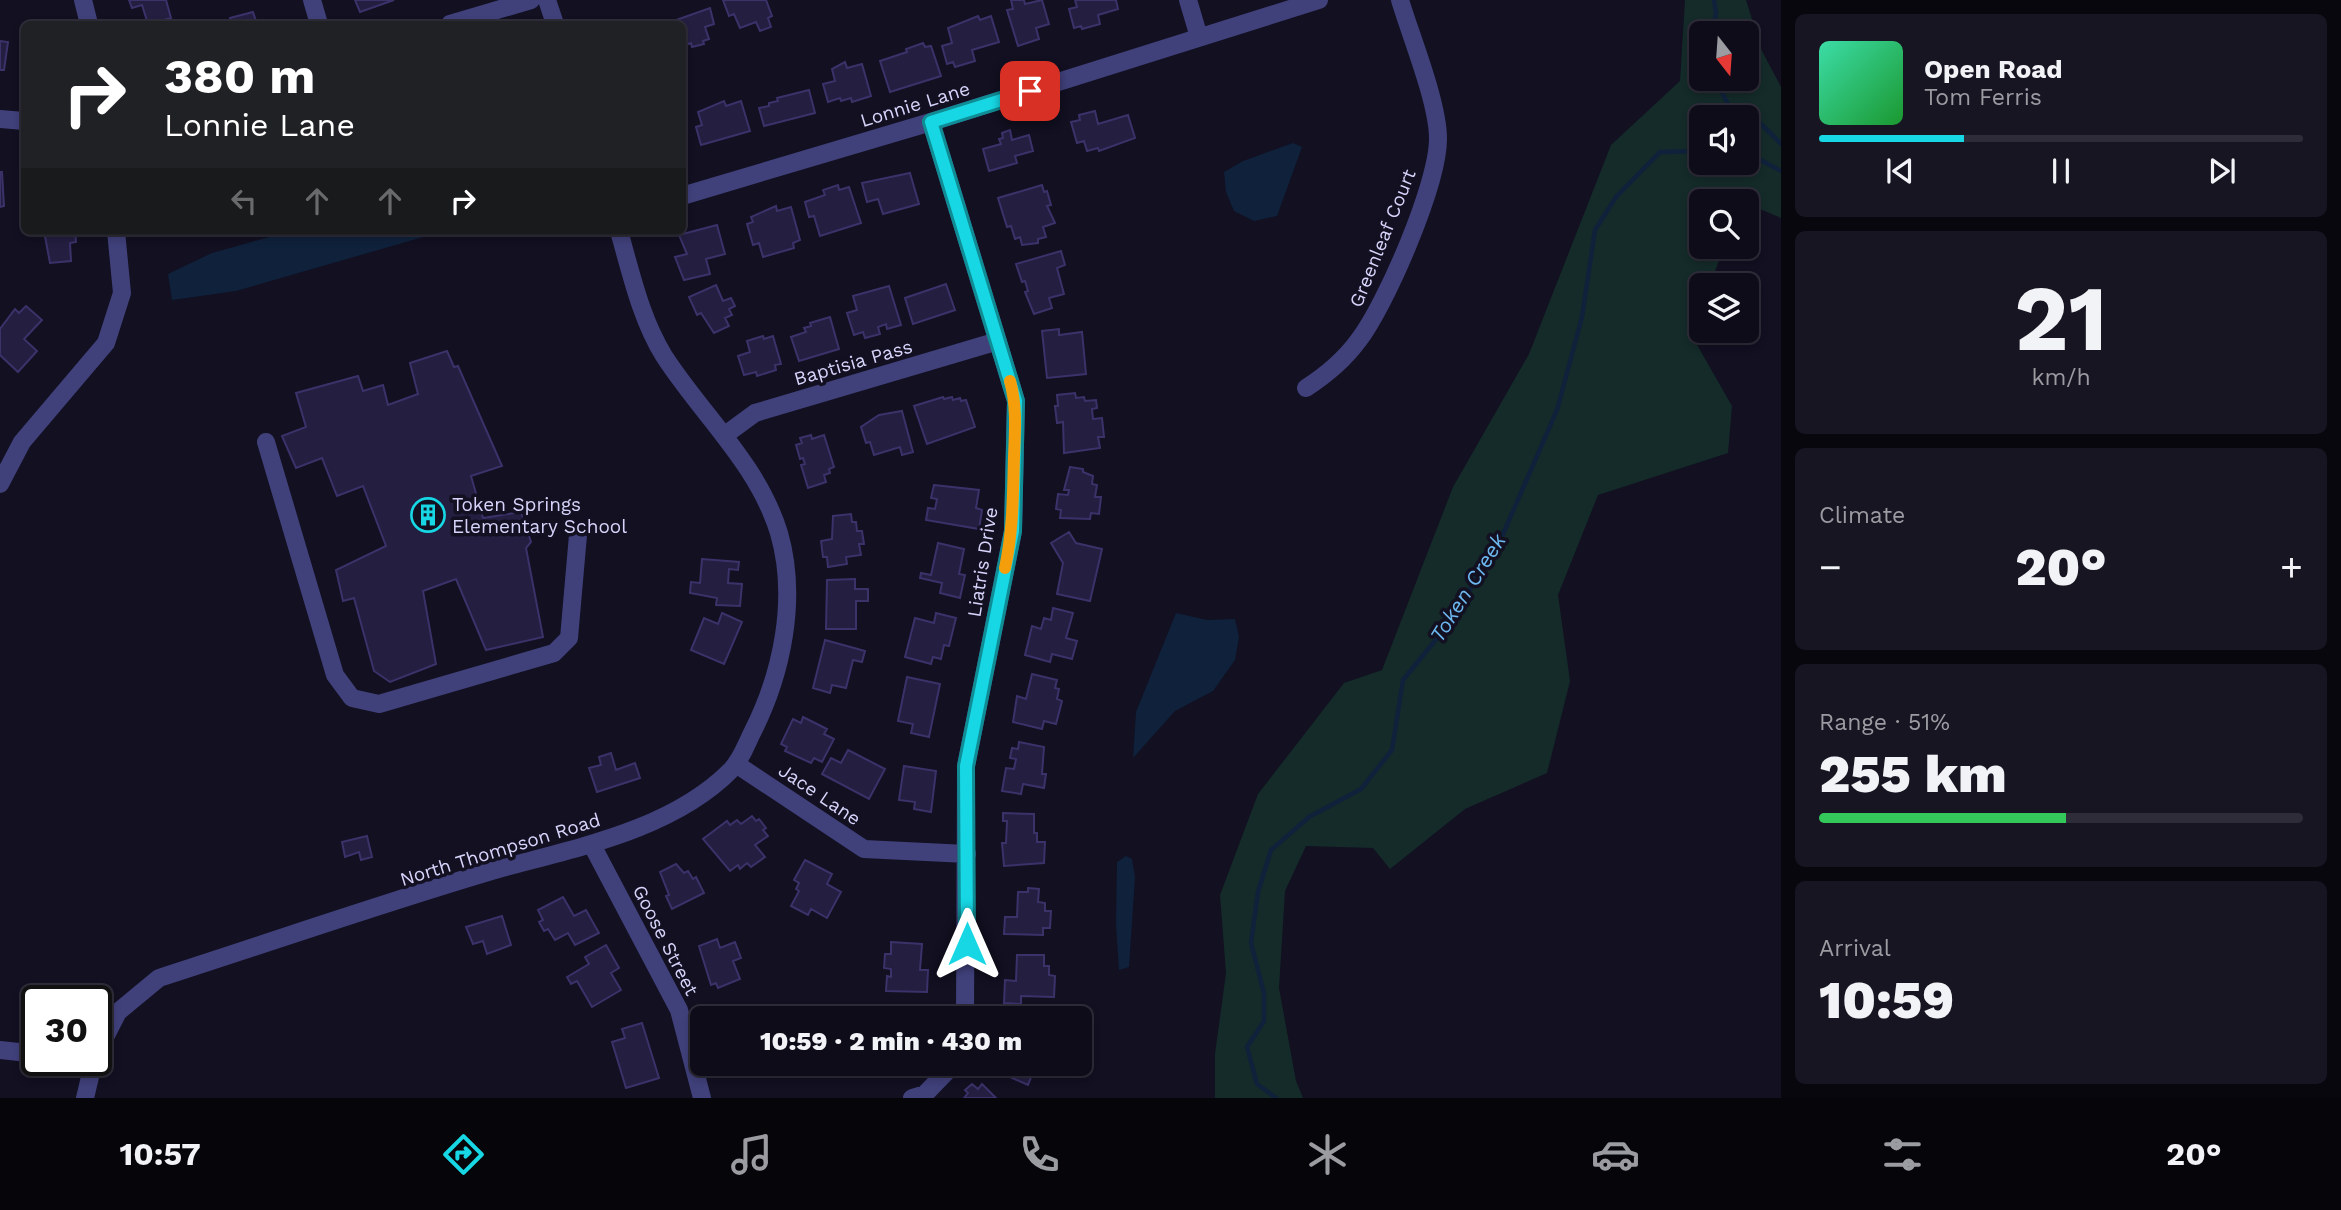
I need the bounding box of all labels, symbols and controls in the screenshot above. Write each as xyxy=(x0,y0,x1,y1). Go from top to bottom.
north arrow xyxy=(1689,21,1759,91)
map controls xyxy=(1689,21,1759,343)
text: 380 m xyxy=(164,47,315,105)
icon: right xyxy=(49,49,140,140)
text: Open Road xyxy=(1924,54,2062,84)
pin xyxy=(1000,61,1060,121)
icon: arrive xyxy=(1011,72,1049,110)
street label: Lonnie Lane xyxy=(858,77,973,132)
text: Tom Ferris xyxy=(1924,84,2042,111)
button: sound xyxy=(1689,105,1759,175)
text: Lonnie Lane xyxy=(164,106,355,144)
icon: previous xyxy=(1881,152,1919,190)
icon: pause xyxy=(2042,152,2080,190)
icon: next xyxy=(2203,152,2241,190)
street label: Greenleaf Court xyxy=(1344,166,1421,311)
icon: left xyxy=(225,182,263,220)
icon: ahead xyxy=(298,182,336,220)
icon: ahead xyxy=(371,182,409,220)
icon: right xyxy=(444,182,482,220)
button: search xyxy=(1689,189,1759,259)
text: 21 xyxy=(2014,265,2108,372)
button: layers xyxy=(1689,273,1759,343)
street label: Baptisia Pass xyxy=(791,335,915,390)
text: km/h xyxy=(2031,364,2091,391)
place label: Token Springs Elementary School xyxy=(452,493,627,538)
building icon: Token Springs Elementary School xyxy=(409,496,447,534)
text: Climate xyxy=(1819,502,1905,529)
street label: Liatris Drive xyxy=(962,505,1003,619)
water label: Token Creek xyxy=(1424,528,1511,647)
text: 20° xyxy=(2015,537,2107,598)
text: − xyxy=(1819,545,1842,589)
text: + xyxy=(2280,545,2303,589)
text: Range · 51% xyxy=(1819,709,1950,736)
text: 255 km xyxy=(1819,744,2007,805)
street label: Jace Lane xyxy=(774,759,865,830)
street label: North Thompson Road xyxy=(397,808,603,891)
street label: Goose Street xyxy=(628,881,703,999)
position arrow xyxy=(930,907,1004,981)
text: Arrival xyxy=(1819,935,1891,962)
text: 10:59 xyxy=(1819,970,1954,1031)
speed limit sign: 30 xyxy=(21,985,112,1076)
text: 10:59 · 2 min · 430 m xyxy=(760,1026,1022,1056)
icon: directions xyxy=(439,1130,488,1179)
icon: music xyxy=(727,1130,776,1179)
icon: phone xyxy=(1015,1130,1064,1179)
icon: climate xyxy=(1303,1130,1352,1179)
icon: car xyxy=(1591,1130,1640,1179)
icon: filters xyxy=(1878,1130,1927,1179)
text: 10:57 xyxy=(119,1135,201,1173)
text: 20° xyxy=(2166,1135,2222,1173)

